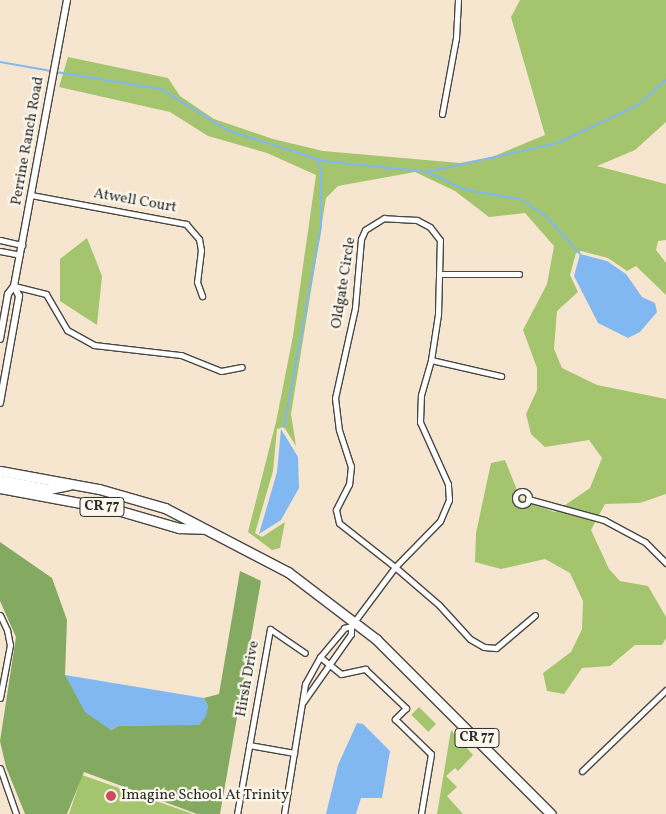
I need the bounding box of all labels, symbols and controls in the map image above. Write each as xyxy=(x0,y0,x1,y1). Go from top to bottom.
street label: Perrine Ranch Road xyxy=(8,75,48,207)
street label: Atwell Court xyxy=(92,185,178,217)
street label: Oldgate Circle xyxy=(328,236,360,330)
road number: CR 77 xyxy=(78,496,126,518)
street label: Hirsh Drive xyxy=(232,639,264,719)
road number: CR 77 xyxy=(453,726,501,750)
place label: Imagine School At Trinity xyxy=(121,787,290,805)
marker: Imagine School At Trinity xyxy=(105,790,117,802)

